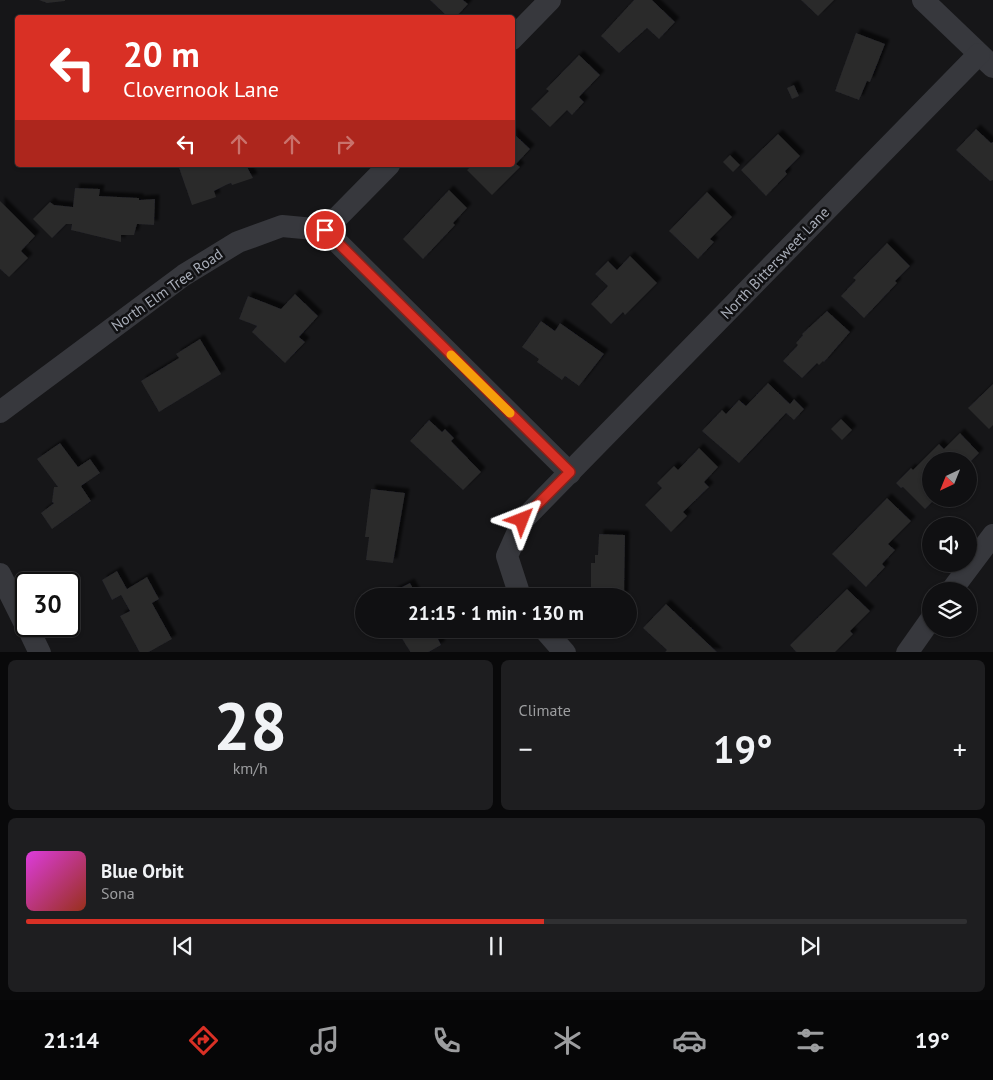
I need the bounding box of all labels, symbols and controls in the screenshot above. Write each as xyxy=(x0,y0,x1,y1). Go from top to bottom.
text: 20 m xyxy=(123,31,200,77)
icon: left xyxy=(40,35,105,100)
text: Clovernook Lane xyxy=(123,75,279,103)
icon: left xyxy=(172,130,200,158)
icon: ahead xyxy=(225,130,253,158)
icon: ahead xyxy=(278,130,306,158)
icon: right xyxy=(331,130,359,158)
street label: North Bittersweet Lane xyxy=(716,203,833,323)
pin xyxy=(304,209,346,251)
icon: arrive xyxy=(311,216,339,244)
street label: North Elm Tree Road xyxy=(107,244,226,335)
north arrow xyxy=(922,452,978,508)
map controls xyxy=(922,452,977,637)
position arrow xyxy=(495,493,547,545)
button: sound xyxy=(922,517,977,572)
speed limit sign: 30 xyxy=(15,572,80,637)
button: layers xyxy=(922,582,977,637)
text: 21:15 · 1 min · 130 m xyxy=(408,601,584,625)
text: 28 xyxy=(213,683,287,767)
text: Climate xyxy=(519,700,571,720)
text: 19° xyxy=(713,724,773,773)
text: − xyxy=(519,730,533,767)
text: + xyxy=(953,730,967,767)
text: km/h xyxy=(233,758,268,778)
text: Blue Orbit xyxy=(101,859,184,883)
text: Sona xyxy=(101,883,135,903)
icon: previous xyxy=(169,932,197,960)
icon: pause xyxy=(482,932,510,960)
icon: next xyxy=(796,932,824,960)
icon: directions xyxy=(186,1023,221,1058)
icon: music xyxy=(307,1023,342,1058)
icon: phone xyxy=(429,1023,464,1058)
icon: climate xyxy=(550,1023,585,1058)
icon: car xyxy=(672,1023,707,1058)
icon: filters xyxy=(793,1023,828,1058)
text: 21:14 xyxy=(43,1026,99,1054)
text: 19° xyxy=(915,1026,950,1054)

